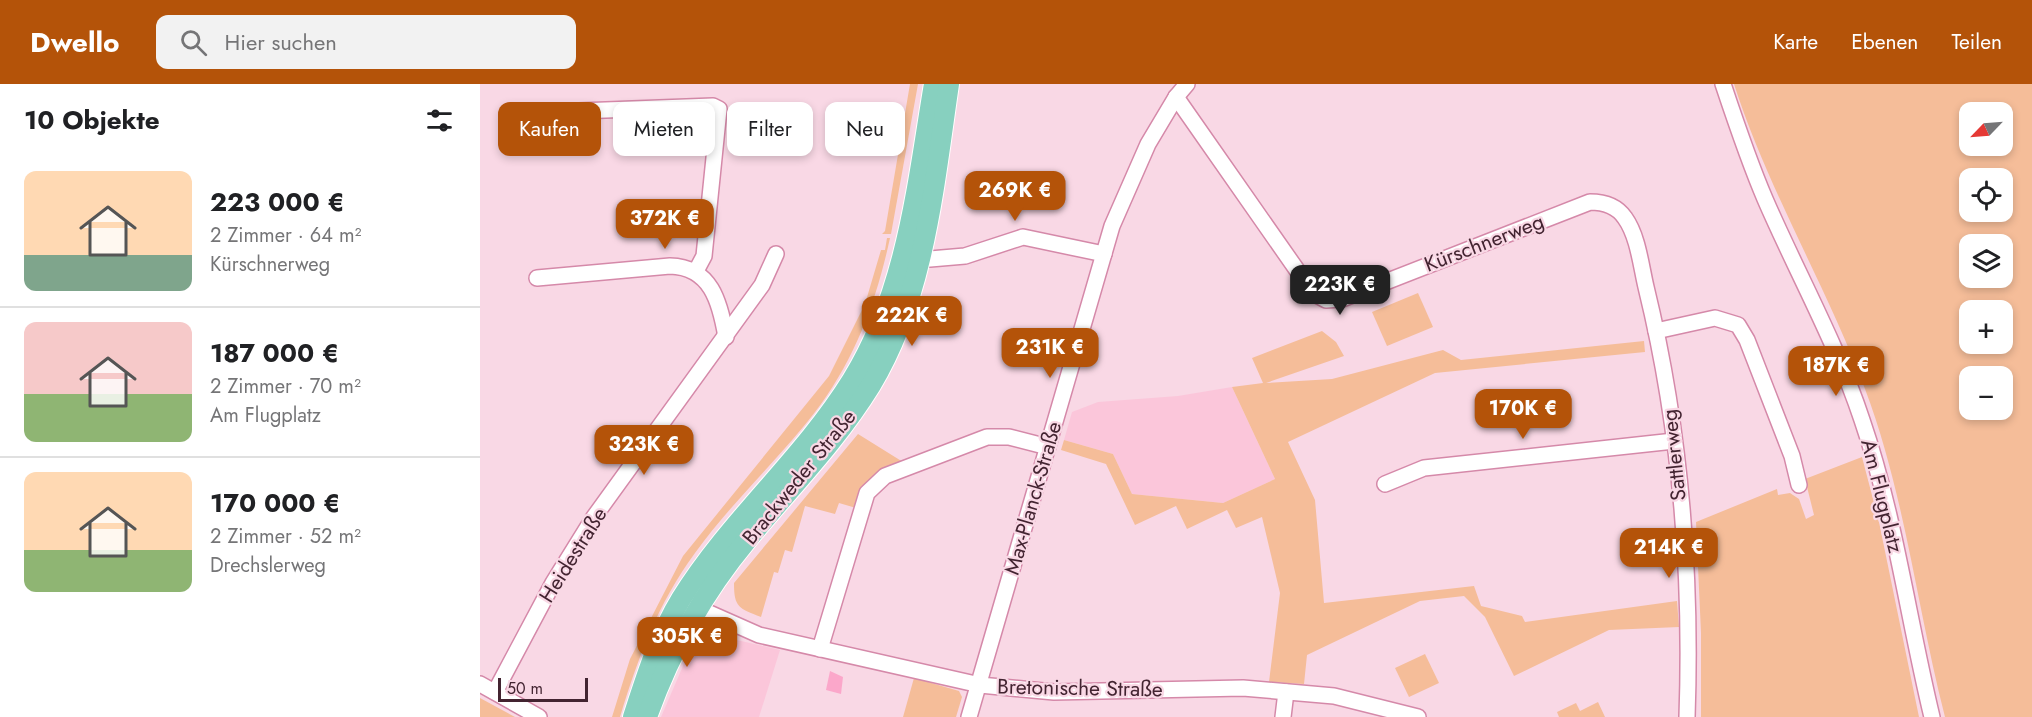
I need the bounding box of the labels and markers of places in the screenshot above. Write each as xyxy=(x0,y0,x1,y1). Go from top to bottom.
pin: 269K € xyxy=(966,171,1064,222)
pin: 372K € xyxy=(616,199,714,250)
pin: 223K € xyxy=(1291,265,1389,316)
pin: 222K € xyxy=(863,296,961,347)
pin: 231K € xyxy=(1001,328,1099,379)
pin: 187K € xyxy=(1787,346,1885,397)
pin: 170K € xyxy=(1474,389,1572,440)
pin: 323K € xyxy=(595,425,693,476)
pin: 214K € xyxy=(1620,528,1718,579)
pin: 305K € xyxy=(638,617,736,668)

